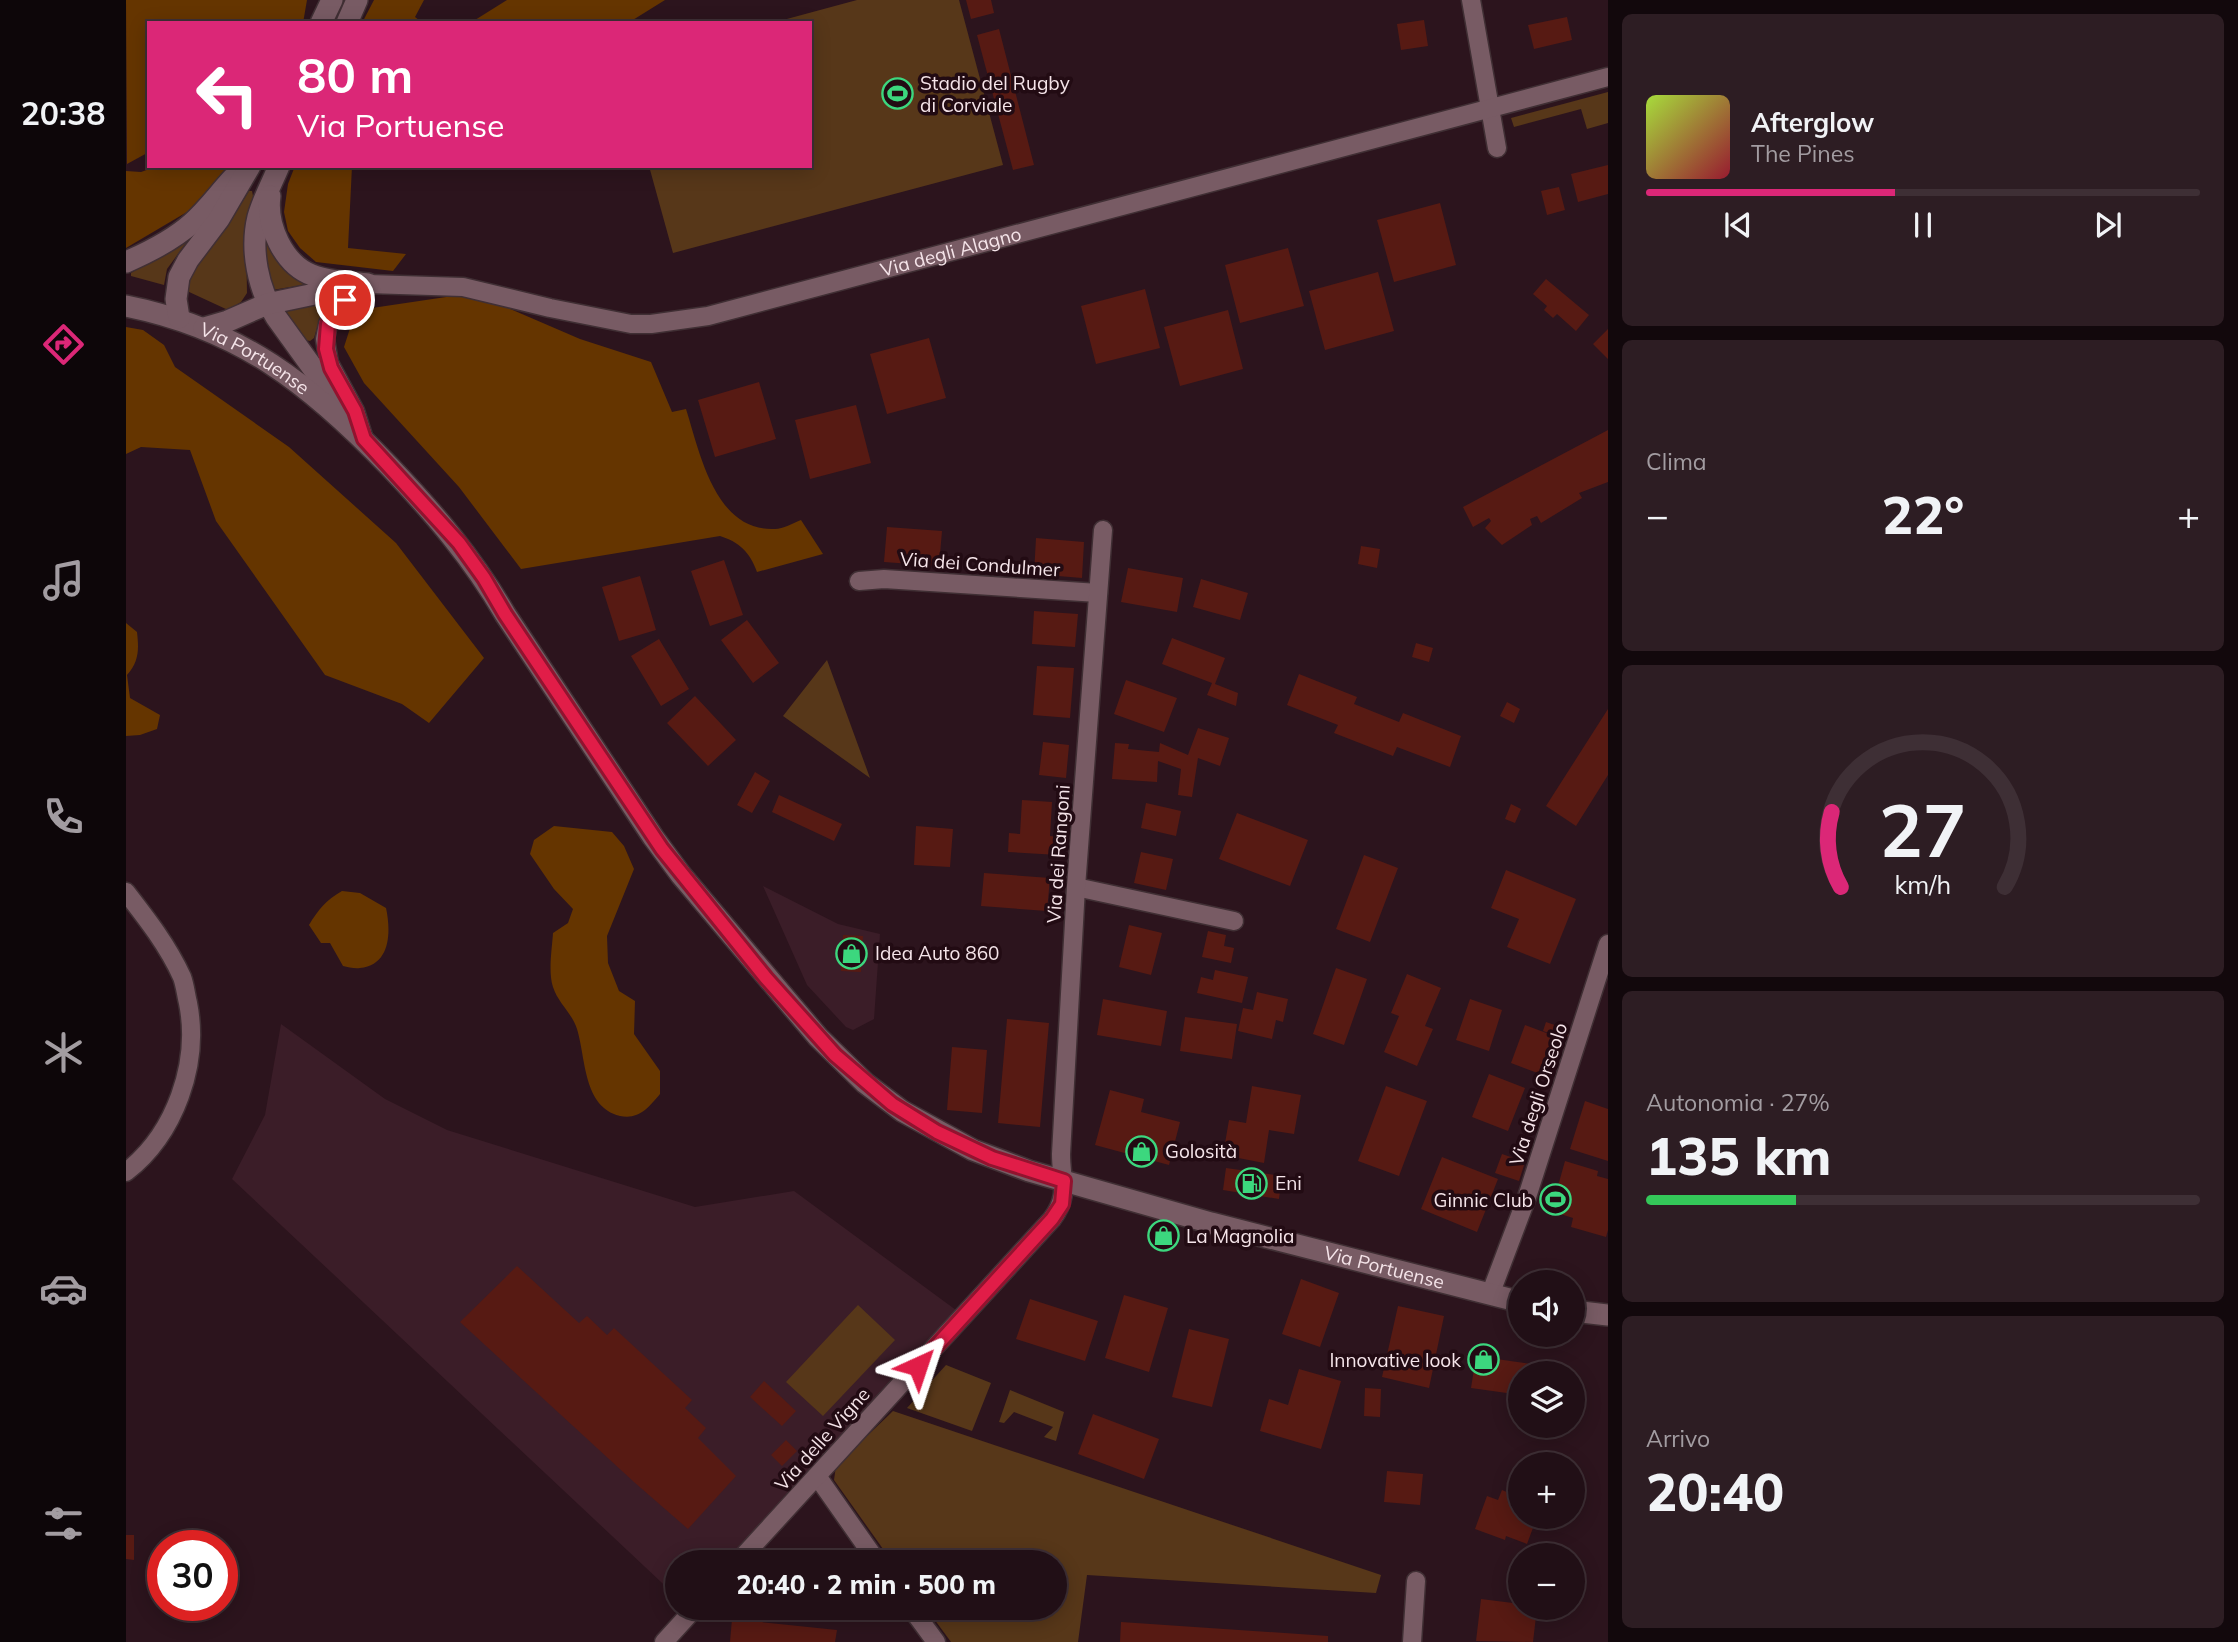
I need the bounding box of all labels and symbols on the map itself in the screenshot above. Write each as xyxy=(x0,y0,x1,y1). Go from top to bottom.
place label: Stadio del Rugby di Corviale xyxy=(920,71,1070,117)
sports icon: Stadio del Rugby di Corviale xyxy=(880,77,914,111)
street label: Via degli Alagno xyxy=(878,221,1024,282)
pin xyxy=(315,270,375,330)
street label: Via Portuense xyxy=(197,317,314,399)
street label: Via dei Condulmer xyxy=(899,546,1061,582)
street label: Via dei Rangoni xyxy=(1041,784,1075,924)
shop icon: Idea Auto 860 xyxy=(835,936,869,970)
place label: Idea Auto 860 xyxy=(875,941,1000,965)
street label: Via degli Orseolo xyxy=(1504,1020,1572,1168)
shop icon: Golosità xyxy=(1125,1134,1159,1168)
place label: Golosità xyxy=(1165,1139,1237,1163)
fuel station icon: Eni xyxy=(1235,1166,1269,1200)
place label: Eni xyxy=(1275,1171,1302,1195)
sports icon: Ginnic Club xyxy=(1539,1183,1573,1217)
place label: Ginnic Club xyxy=(1434,1188,1533,1212)
shop icon: La Magnolia xyxy=(1146,1219,1180,1253)
place label: La Magnolia xyxy=(1186,1224,1294,1248)
street label: Via Portuense xyxy=(1322,1240,1447,1294)
position arrow xyxy=(881,1329,955,1403)
shop icon: Innovative look xyxy=(1467,1343,1501,1377)
place label: Innovative look xyxy=(1329,1348,1461,1372)
street label: Via delle Vigne xyxy=(769,1382,875,1496)
speed limit sign: 30 xyxy=(147,1530,238,1621)

